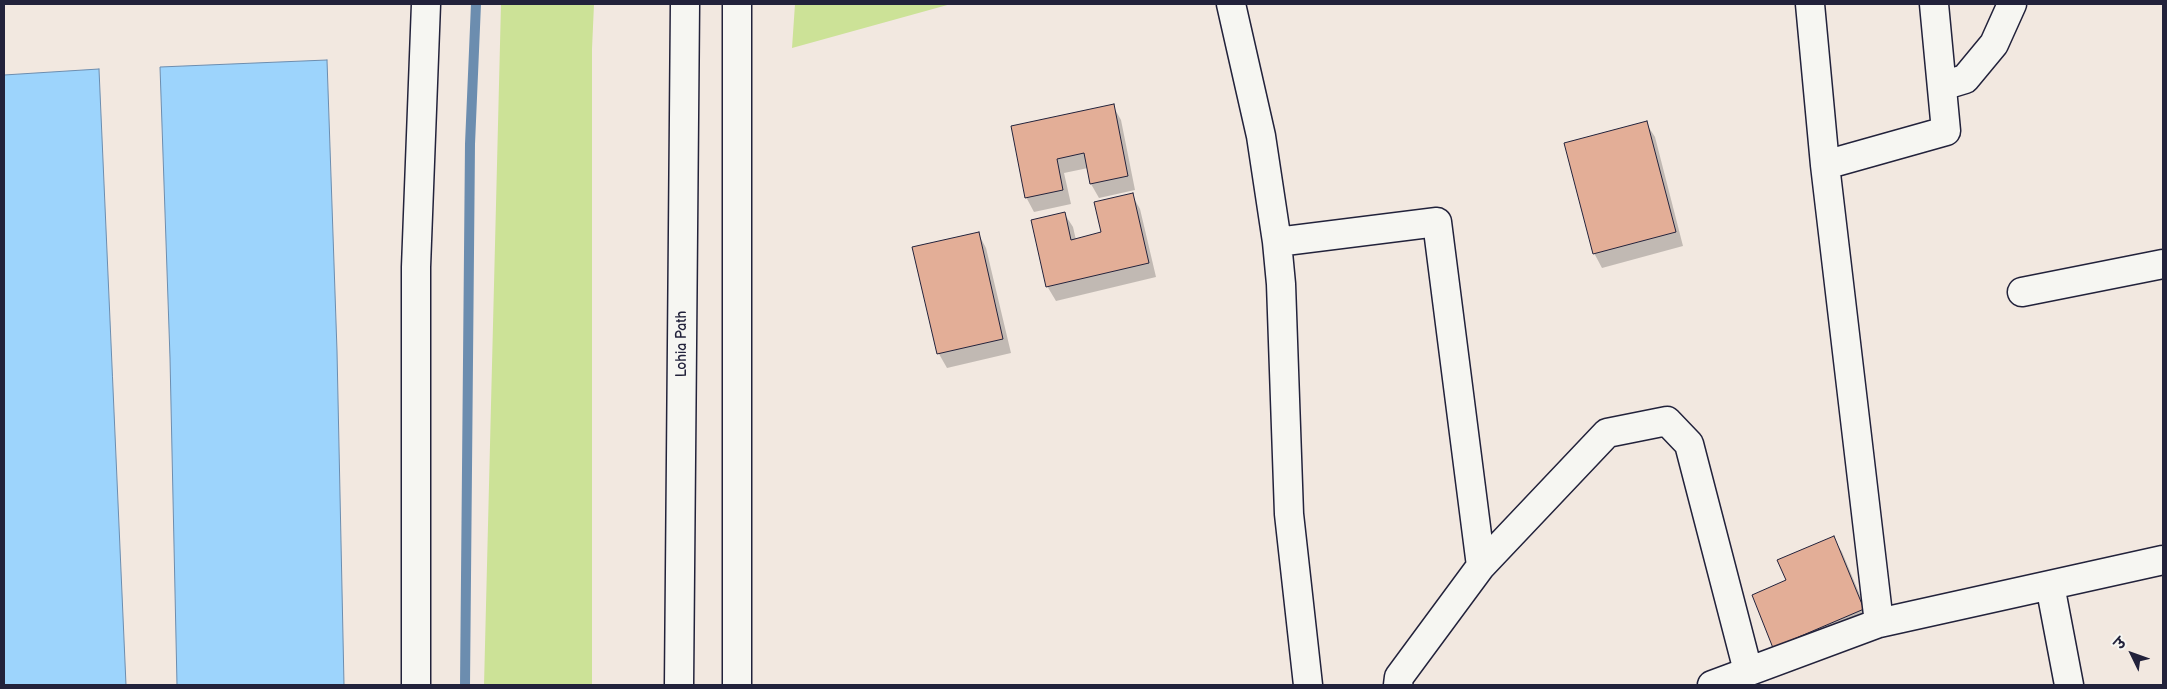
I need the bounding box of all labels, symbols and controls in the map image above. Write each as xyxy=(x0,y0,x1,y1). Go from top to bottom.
street label: Lohia Path xyxy=(674,311,690,377)
north arrow xyxy=(2107,629,2157,679)
text: उ xyxy=(2111,634,2130,653)

